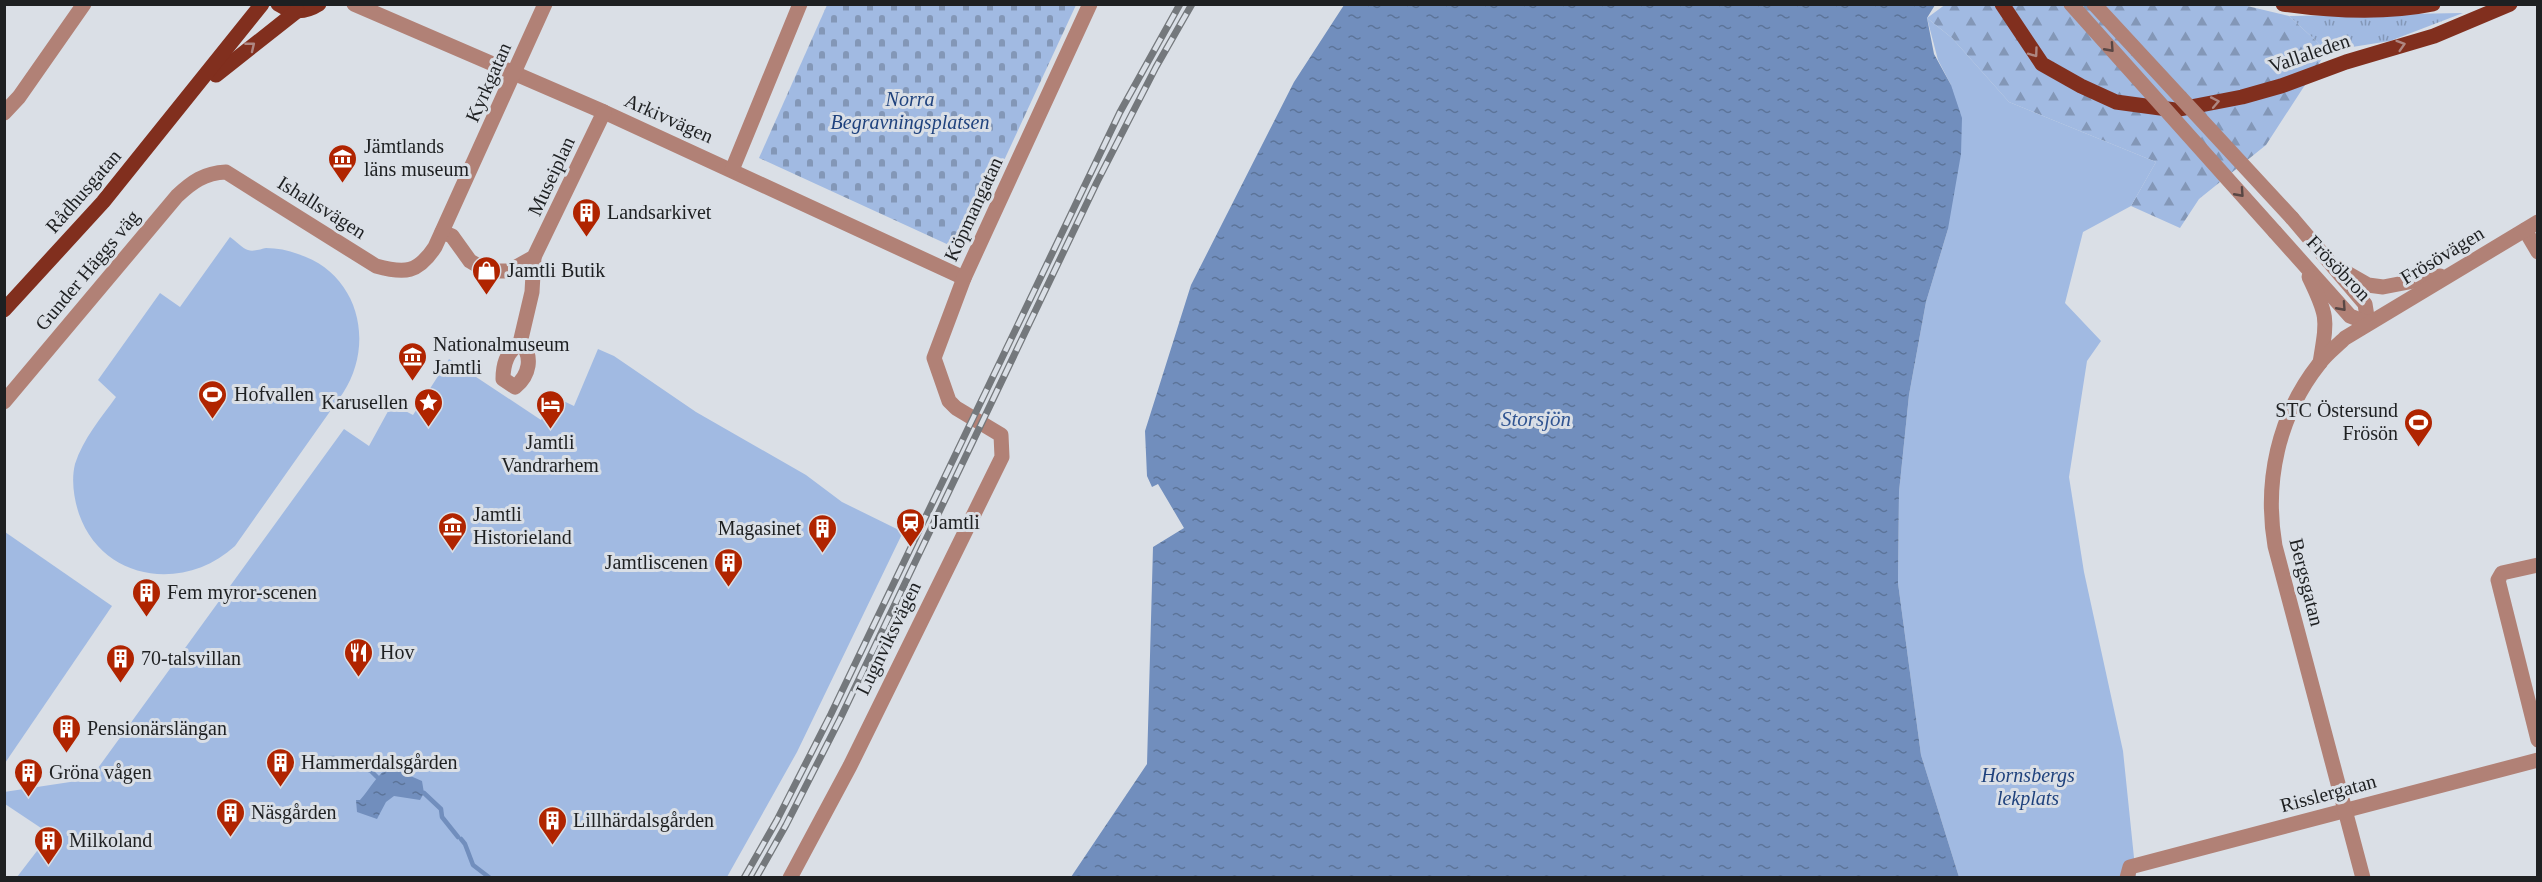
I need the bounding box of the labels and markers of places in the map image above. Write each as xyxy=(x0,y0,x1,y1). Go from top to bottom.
place label: Jämtlands läns museum xyxy=(364,135,469,180)
museum icon: Jämtlands läns museum xyxy=(327,142,359,184)
building icon: Landsarkivet xyxy=(570,196,602,238)
place label: Landsarkivet xyxy=(607,201,712,223)
shop icon: Jamtli Butik xyxy=(470,254,502,296)
place label: Jamtli Butik xyxy=(507,259,605,281)
place label: Nationalmuseum Jamtli xyxy=(433,333,570,378)
museum icon: Nationalmuseum Jamtli xyxy=(396,340,428,382)
sports icon: Hofvallen xyxy=(197,378,229,420)
place label: Hofvallen xyxy=(234,383,314,405)
place icon: Karusellen xyxy=(413,386,445,428)
hotel icon: Jamtli Vandrarhem xyxy=(534,388,566,430)
place label: Karusellen xyxy=(321,391,408,413)
place label: STC Östersund Frösön xyxy=(2275,399,2398,444)
sports icon: STC Östersund Frösön xyxy=(2403,406,2435,448)
place label: Jamtli Vandrarhem xyxy=(501,431,599,476)
place label: Jamtli Historieland xyxy=(473,503,572,548)
station icon: Jamtli xyxy=(894,506,926,548)
museum icon: Jamtli Historieland xyxy=(436,510,468,552)
place label: Jamtli xyxy=(931,511,980,533)
building icon: Magasinet xyxy=(806,512,838,554)
place label: Magasinet xyxy=(718,517,801,540)
building icon: Jamtliscenen xyxy=(713,546,745,588)
place label: Jamtliscenen xyxy=(605,551,708,573)
building icon: Fem myror-scenen xyxy=(130,576,162,618)
place label: Fem myror-scenen xyxy=(167,581,317,604)
restaurant icon: Hov xyxy=(343,636,375,678)
place label: Hov xyxy=(380,641,414,663)
building icon: 70-talsvillan xyxy=(104,642,136,684)
place label: 70-talsvillan xyxy=(141,647,241,669)
building icon: Pensionärslängan xyxy=(50,712,82,754)
place label: Pensionärslängan xyxy=(87,717,227,740)
building icon: Hammerdalsgården xyxy=(264,746,296,788)
place label: Hammerdalsgården xyxy=(301,751,458,774)
building icon: Gröna vågen xyxy=(12,756,44,798)
place label: Gröna vågen xyxy=(49,761,152,784)
building icon: Näsgården xyxy=(214,796,246,838)
place label: Näsgården xyxy=(251,801,337,824)
building icon: Lillhärdalsgården xyxy=(536,804,568,846)
place label: Lillhärdalsgården xyxy=(573,809,714,832)
building icon: Milkoland xyxy=(32,824,64,866)
place label: Milkoland xyxy=(69,829,152,851)

